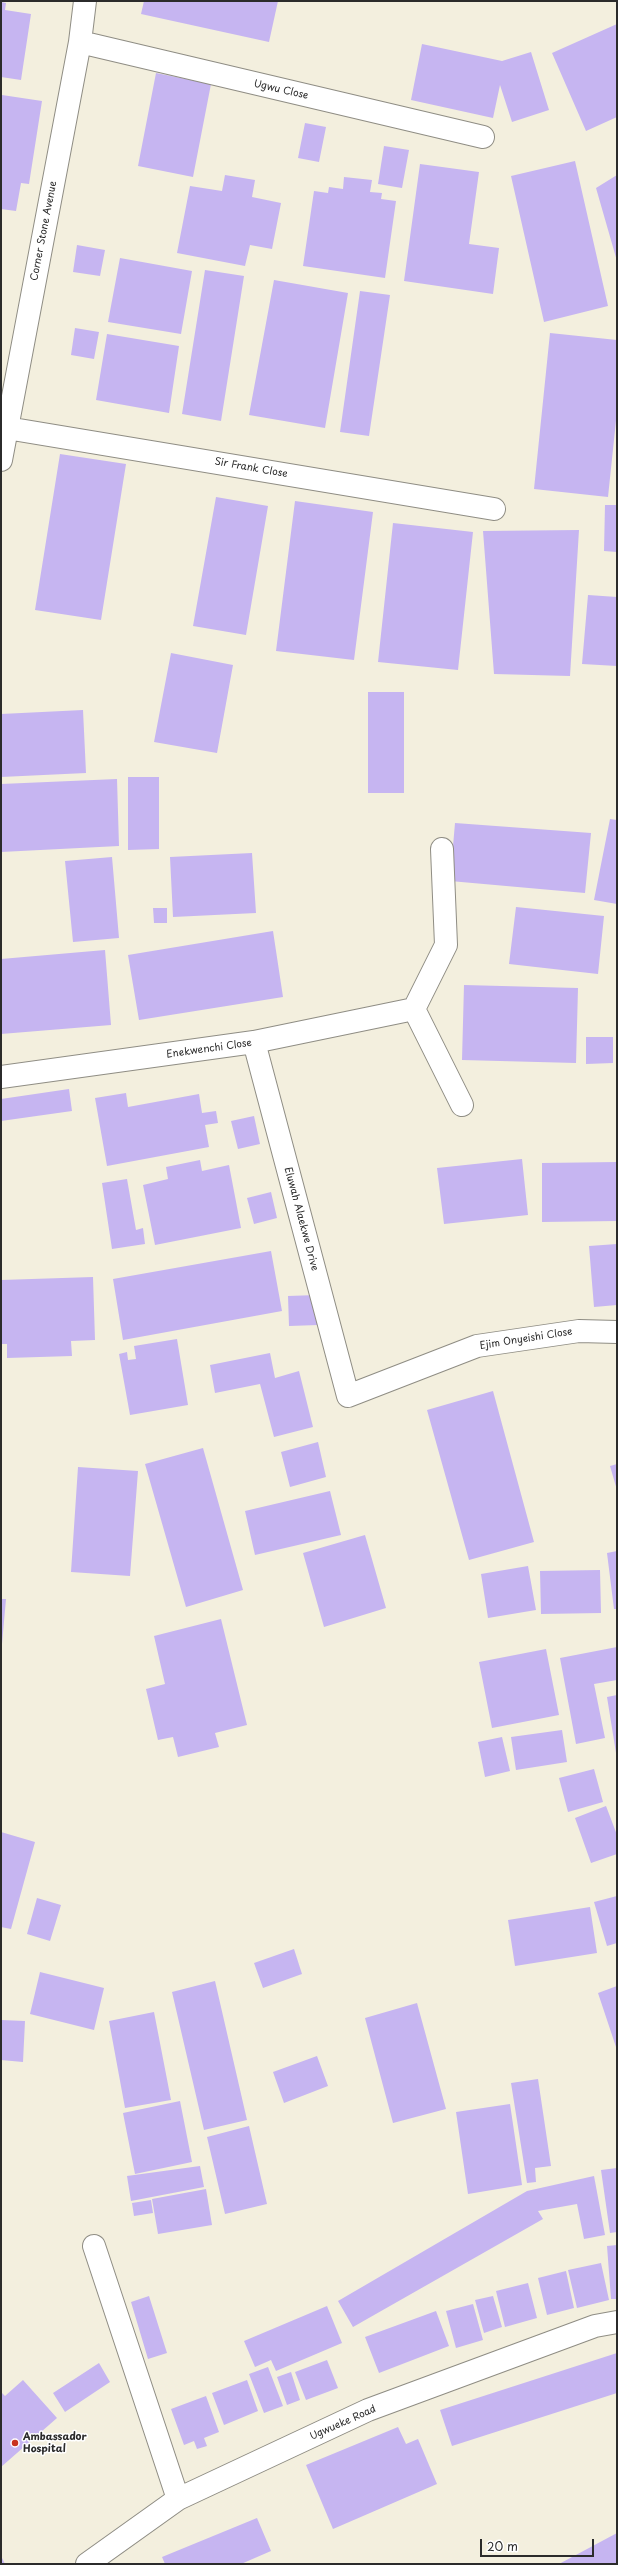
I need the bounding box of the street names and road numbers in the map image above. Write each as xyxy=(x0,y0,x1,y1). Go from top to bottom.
street label: Ugwu Close xyxy=(253,78,309,102)
street label: Corner Stone Avenue xyxy=(28,180,60,282)
street label: Sir Frank Close xyxy=(214,456,288,480)
street label: Enekwenchi Close xyxy=(165,1037,253,1061)
street label: Eluwah Alaekwe Drive xyxy=(281,1166,321,1272)
street label: Ejim Onyeishi Close xyxy=(479,1326,573,1352)
street label: Ugwueke Road xyxy=(308,2403,378,2443)

